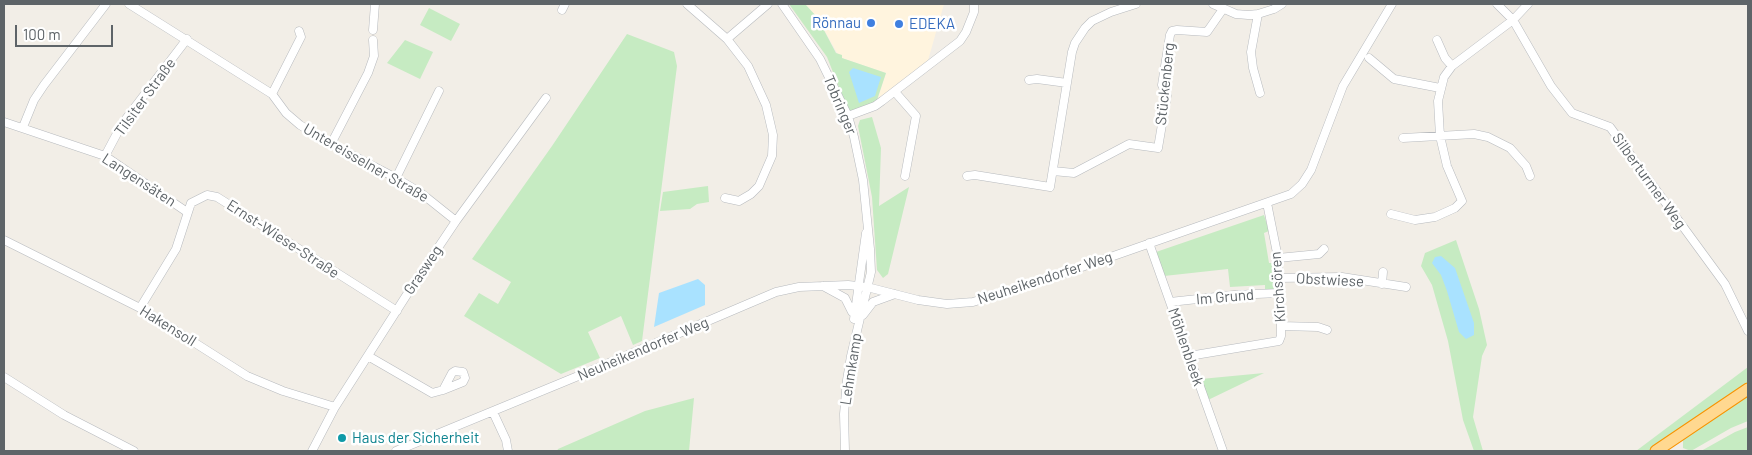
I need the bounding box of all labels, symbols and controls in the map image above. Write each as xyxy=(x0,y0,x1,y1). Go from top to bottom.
place label: Rönnau xyxy=(812,14,861,32)
scale bar xyxy=(18,15,115,47)
place label: EDEKA xyxy=(909,15,955,33)
marker: Rönnau xyxy=(865,17,877,29)
marker: EDEKA xyxy=(893,18,905,30)
text: 100 m xyxy=(23,25,61,43)
street label: Stückenberg xyxy=(1152,42,1178,126)
street label: Tilsiter Straße xyxy=(111,54,179,140)
street label: Tobringer xyxy=(819,73,861,137)
street label: Untereisselner Straße xyxy=(300,120,432,206)
street label: Silberturmer Weg xyxy=(1608,130,1690,232)
street label: Langensäten xyxy=(99,149,179,211)
street label: Ernst-Wiese-Straße xyxy=(223,196,343,282)
street label: Grasweg xyxy=(400,242,446,298)
street label: Neuheikendorfer Weg xyxy=(975,248,1115,308)
street label: Kirchsören xyxy=(1267,251,1289,323)
street label: Obstwiese xyxy=(1296,269,1364,291)
street label: Im Grund xyxy=(1195,285,1255,309)
street label: Hakensoll xyxy=(136,302,200,350)
street label: Möhlenbleek xyxy=(1164,306,1208,388)
street label: Neuheikendorfer Weg xyxy=(575,313,711,385)
street label: Lehmkamp xyxy=(836,332,866,406)
place label: Haus der Sicherheit xyxy=(352,429,479,447)
marker: Haus der Sicherheit xyxy=(336,432,348,444)

